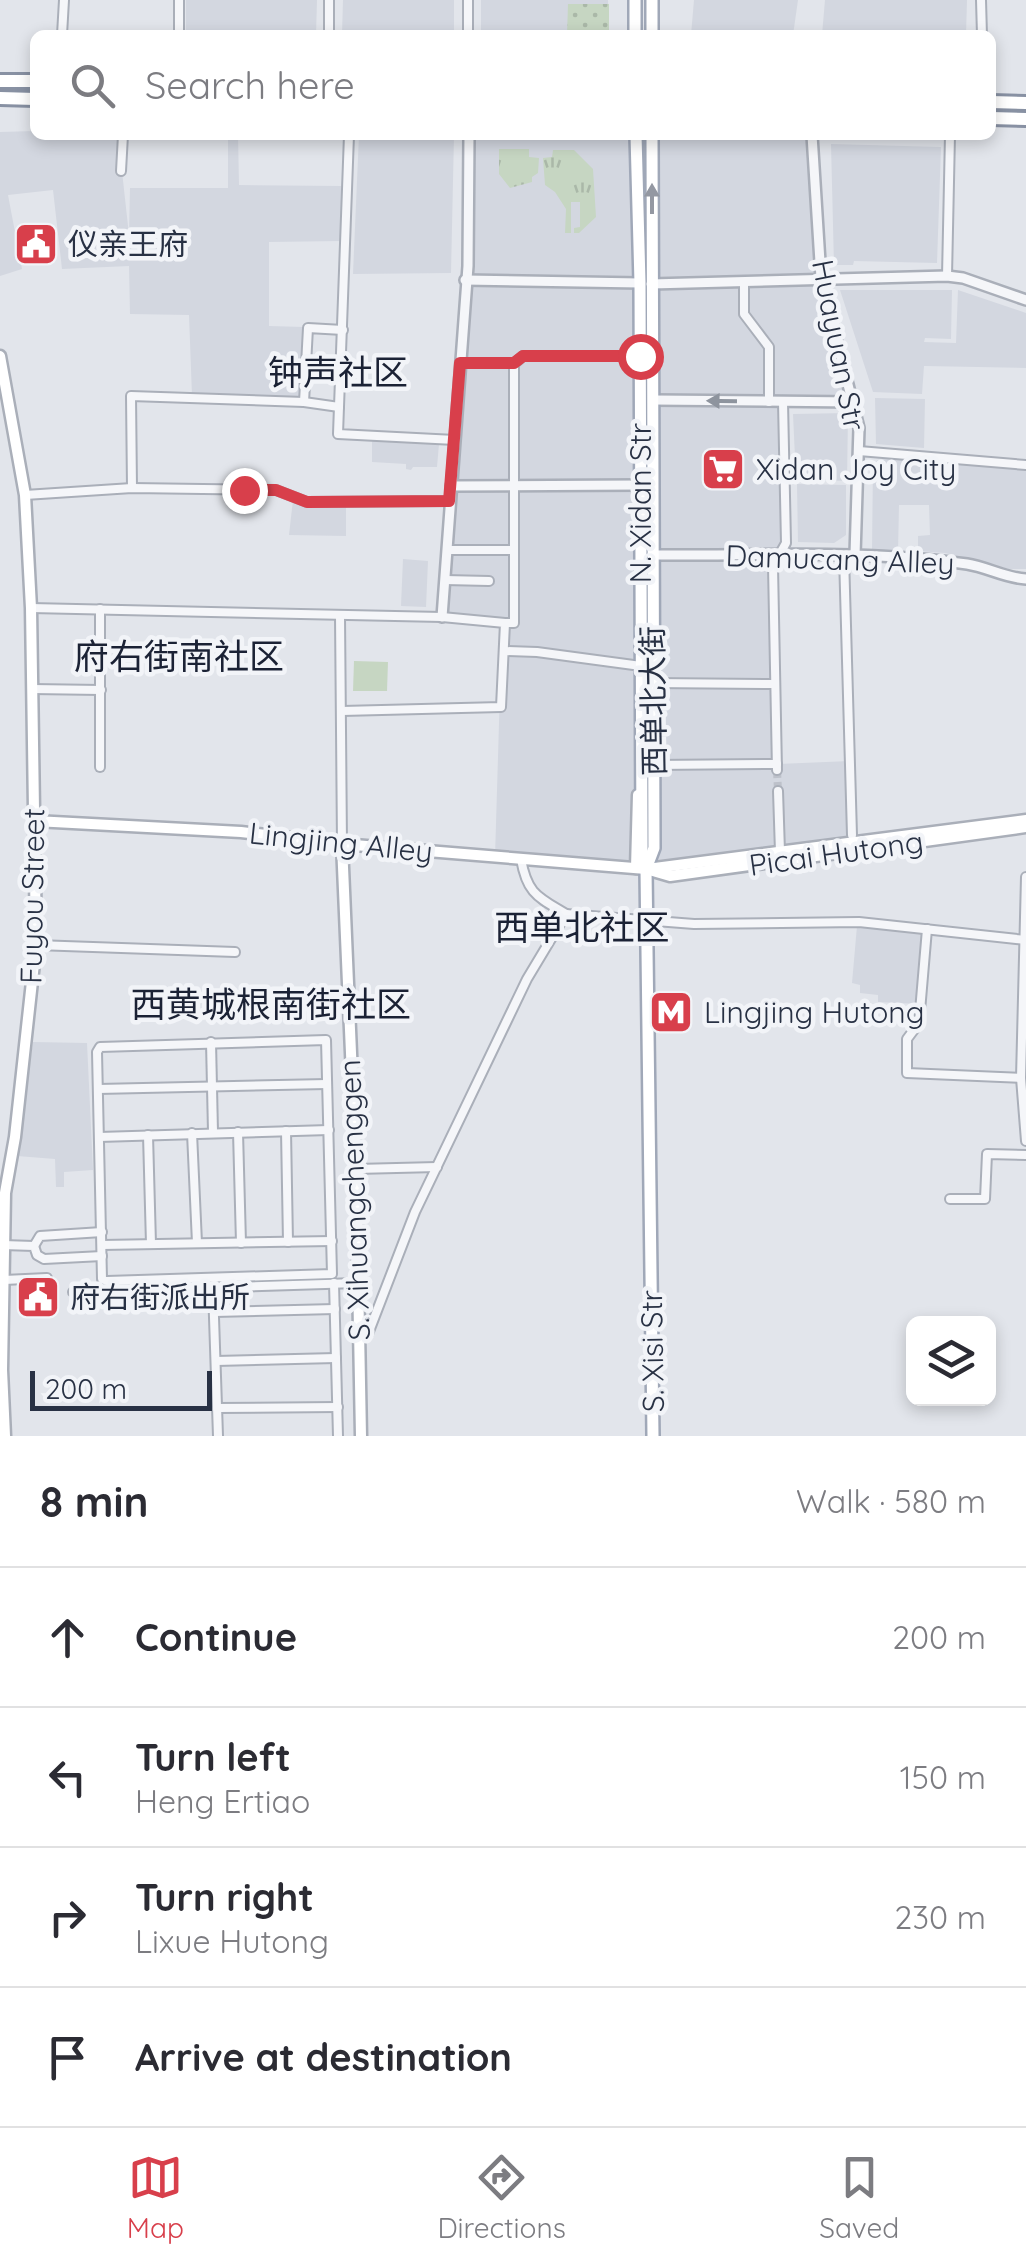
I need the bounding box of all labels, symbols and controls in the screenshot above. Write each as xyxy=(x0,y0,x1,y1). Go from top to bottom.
search box xyxy=(30,30,996,140)
icon: search xyxy=(65,58,120,113)
text: Search here xyxy=(145,61,355,109)
one-way arrow xyxy=(644,182,660,214)
public building icon: 仪亲王府 xyxy=(13,221,59,267)
place label: 仪亲王府 xyxy=(68,225,188,263)
street label: Huayuan Str xyxy=(804,256,874,434)
route start xyxy=(618,334,664,380)
district label: 钟声社区 xyxy=(268,350,408,394)
one-way arrow xyxy=(705,393,737,409)
street label: N. Xidan Str xyxy=(621,422,659,583)
supermarket icon: Xidan Joy City xyxy=(700,446,746,492)
place label: Xidan Joy City xyxy=(756,450,956,488)
route end xyxy=(222,468,268,514)
street label: Damucang Alley xyxy=(725,536,955,582)
street label: 西单北大街 xyxy=(633,626,673,776)
district label: 府右街南社区 xyxy=(74,634,284,678)
street label: Fuyou Street xyxy=(11,808,53,984)
street label: Lingjing Alley xyxy=(247,813,435,871)
street label: Picai Hutong xyxy=(746,822,926,884)
district label: 西单北社区 xyxy=(494,905,670,949)
district label: 西黄城根南街社区 xyxy=(131,982,411,1026)
metro station icon: Lingjing Hutong xyxy=(648,989,694,1035)
place label: Lingjing Hutong xyxy=(704,993,924,1031)
street label: S. Xihuangchenggen xyxy=(330,1059,378,1341)
public building icon: 府右街派出所 xyxy=(15,1274,61,1320)
place label: 府右街派出所 xyxy=(70,1278,250,1316)
street label: S. Xisi Str xyxy=(632,1289,672,1412)
map controls xyxy=(906,1316,996,1406)
button: layers xyxy=(906,1316,996,1406)
scale bar xyxy=(30,1366,212,1410)
text: 200 m xyxy=(45,1371,127,1406)
text: 8 min xyxy=(40,1475,148,1528)
text: Walk · 580 m xyxy=(796,1481,986,1521)
icon: ahead xyxy=(40,1610,95,1665)
text: Continue xyxy=(135,1613,297,1661)
text: 200 m xyxy=(892,1617,986,1657)
text: Turn left xyxy=(135,1733,291,1781)
icon: left xyxy=(40,1750,95,1805)
text: 150 m xyxy=(900,1757,986,1797)
text: Heng Ertiao xyxy=(135,1781,310,1821)
text: Turn right xyxy=(135,1873,314,1921)
icon: right xyxy=(40,1890,95,1945)
text: 230 m xyxy=(895,1897,986,1937)
text: Lixue Hutong xyxy=(135,1921,329,1961)
icon: arrive xyxy=(40,2030,95,2085)
text: Arrive at destination xyxy=(135,2033,512,2081)
tab: Map xyxy=(127,2150,184,2245)
tab: Directions xyxy=(437,2150,566,2245)
tab: Saved xyxy=(819,2150,899,2245)

